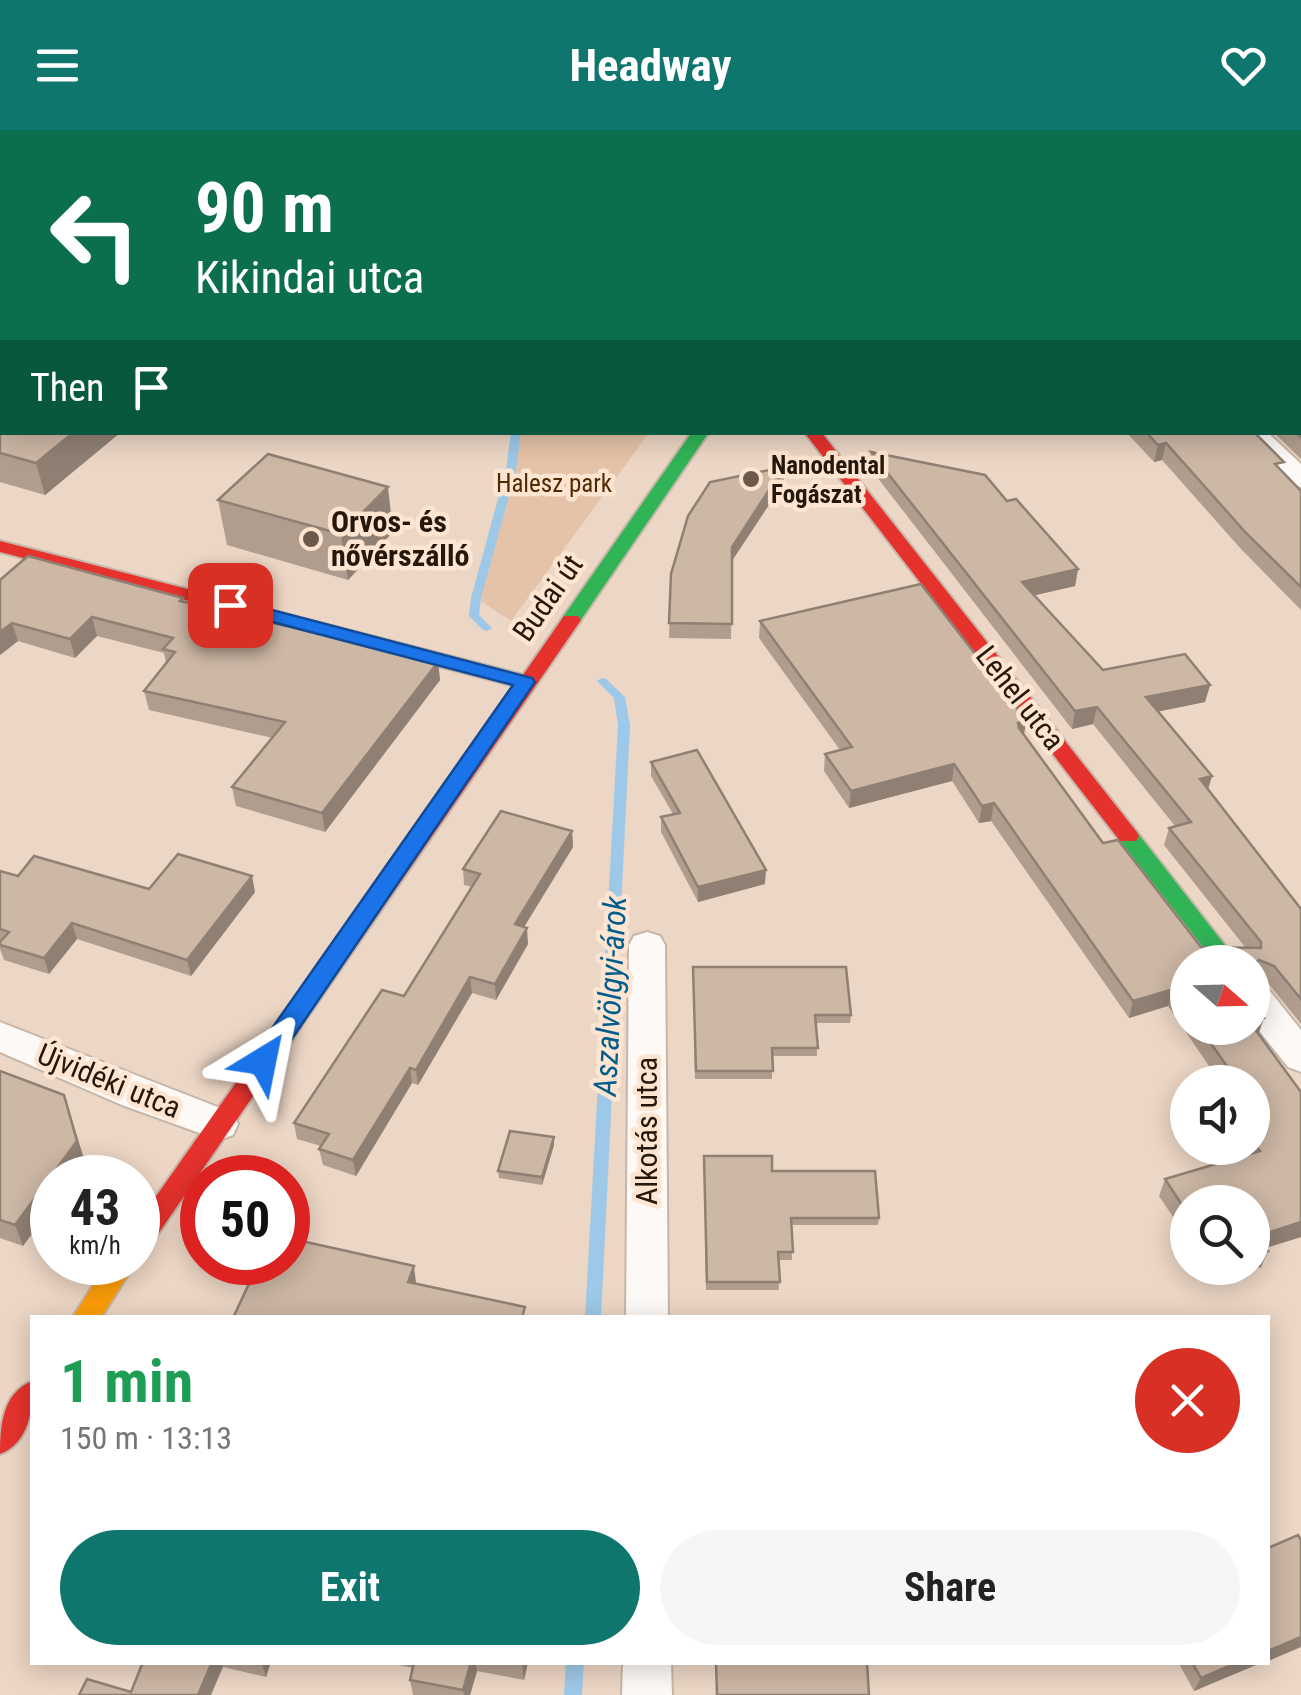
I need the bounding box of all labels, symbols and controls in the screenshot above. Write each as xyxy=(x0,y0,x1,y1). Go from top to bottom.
icon: menu xyxy=(30,38,85,93)
icon: heart xyxy=(1216,38,1271,93)
text: Headway xyxy=(569,39,732,92)
text: 90 m xyxy=(195,167,334,249)
icon: left xyxy=(30,170,160,300)
text: Kikindai utca xyxy=(195,251,424,304)
icon: arrive xyxy=(124,360,179,415)
text: Then xyxy=(30,366,104,410)
place label: Nanodental Fogászat xyxy=(771,451,885,509)
marker: Nanodental Fogászat xyxy=(740,468,762,490)
park label: Halesz park xyxy=(496,469,613,498)
place label: Orvos- és nővérszálló xyxy=(331,504,469,573)
marker: Orvos- és nővérszálló xyxy=(300,528,322,550)
street label: Budai út xyxy=(505,548,590,648)
pin xyxy=(188,563,273,648)
icon: arrive xyxy=(203,578,258,633)
street label: Lehel utca xyxy=(969,639,1072,757)
water label: Aszalvölgyi-árok xyxy=(586,894,634,1099)
north arrow xyxy=(1170,945,1270,1045)
map controls xyxy=(1170,945,1270,1285)
position arrow xyxy=(211,1009,315,1113)
street label: Újvidéki utca xyxy=(33,1036,186,1125)
street label: Alkotás utca xyxy=(629,1057,664,1205)
button: sound xyxy=(1170,1065,1270,1165)
speed limit sign: 50 xyxy=(180,1155,310,1285)
text: 43 xyxy=(70,1179,120,1237)
button: search xyxy=(1170,1185,1270,1285)
text: km/h xyxy=(69,1231,121,1260)
text: 1 min xyxy=(60,1346,193,1417)
button: close xyxy=(1135,1348,1240,1453)
text: 150 m · 13:13 xyxy=(60,1419,232,1457)
button: Exit xyxy=(60,1530,640,1645)
button: Share xyxy=(660,1530,1240,1645)

